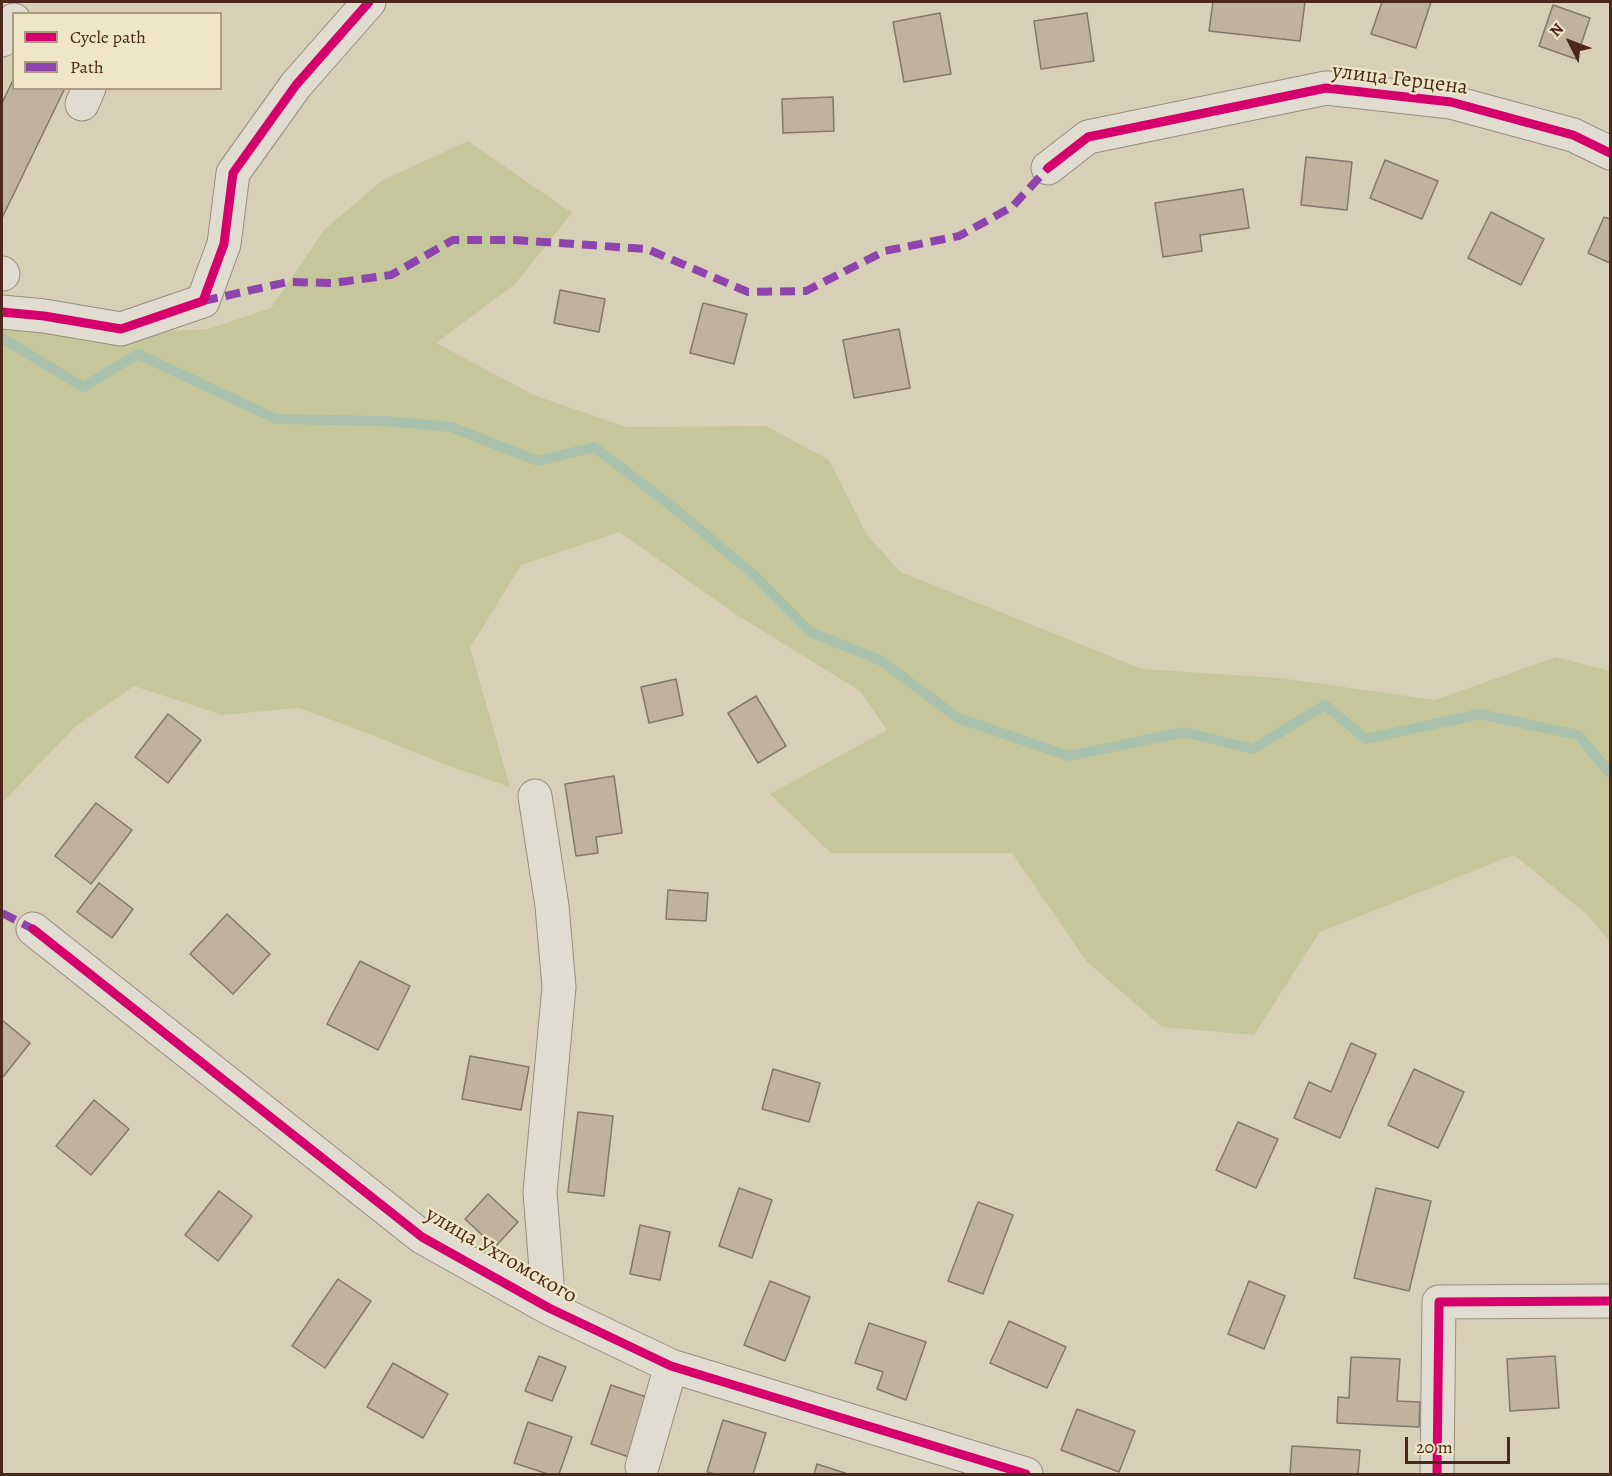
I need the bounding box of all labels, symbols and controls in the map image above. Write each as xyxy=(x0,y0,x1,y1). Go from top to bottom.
legend xyxy=(12,12,222,90)
north arrow xyxy=(1540,12,1600,72)
text: N xyxy=(1545,18,1569,42)
text: Cycle path xyxy=(70,25,146,49)
text: Path xyxy=(70,55,104,79)
street label: улица Герцена xyxy=(1331,59,1469,101)
street label: улица Ухтомского xyxy=(420,1202,582,1310)
scale bar xyxy=(1408,1425,1513,1463)
text: 20 m xyxy=(1416,1435,1453,1459)

